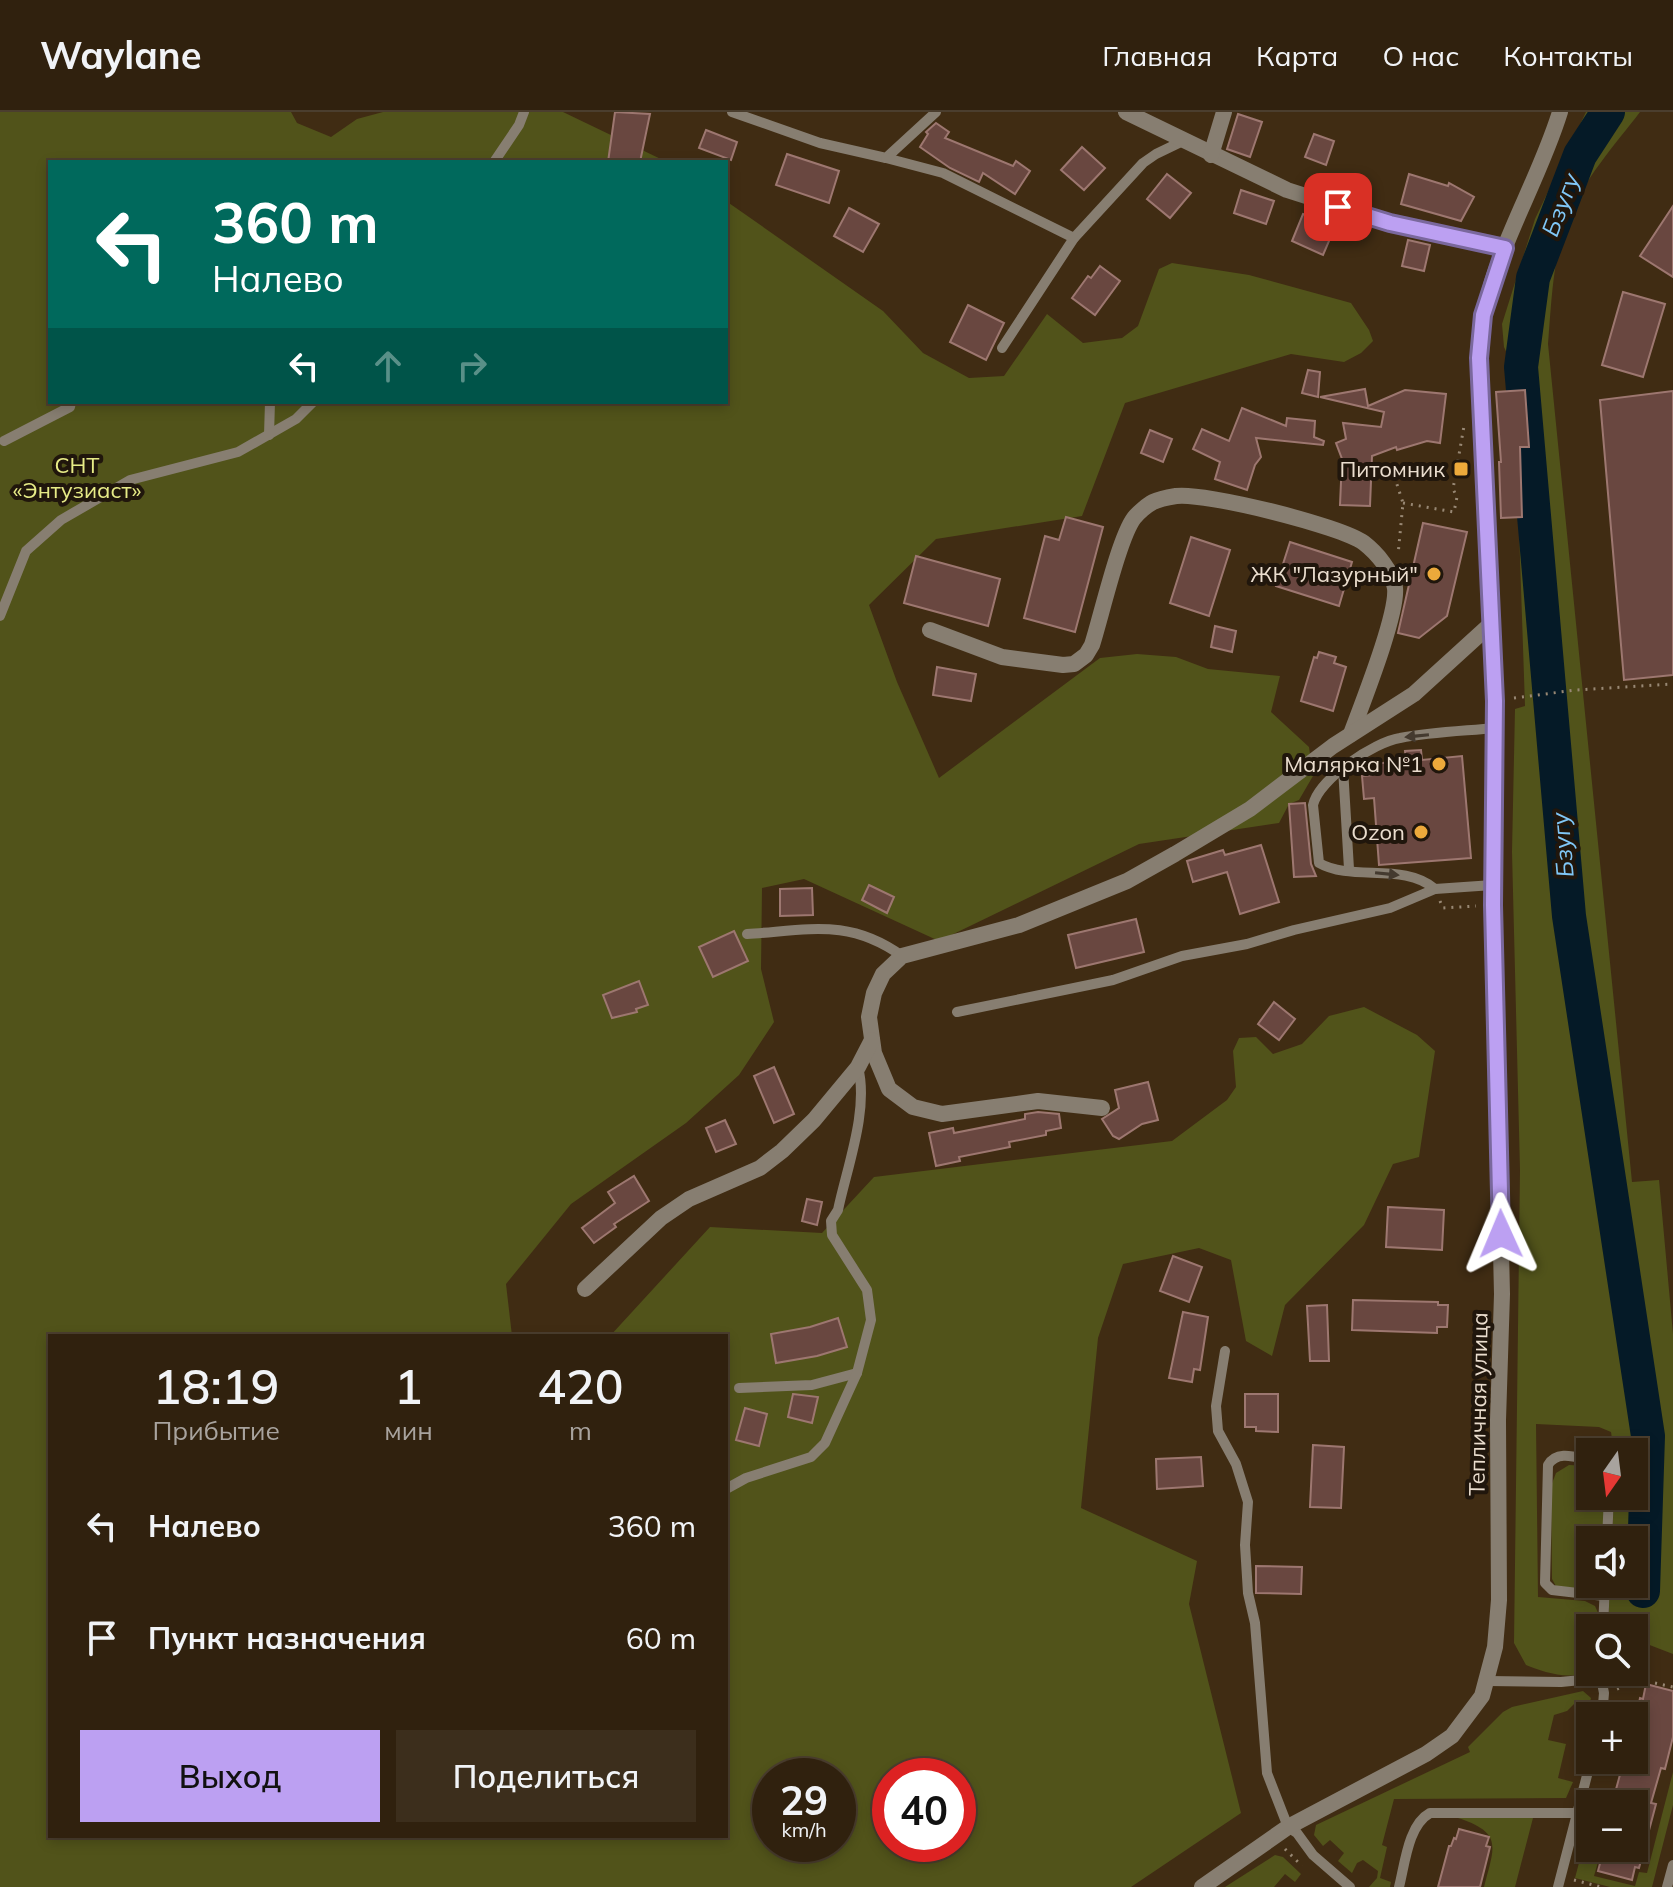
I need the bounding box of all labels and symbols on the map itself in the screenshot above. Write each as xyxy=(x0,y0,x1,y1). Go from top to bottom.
water label: Бзугу xyxy=(1534,168,1586,240)
pin xyxy=(1304,173,1372,241)
park label: СНТ «Энтузиаст» xyxy=(13,451,142,504)
place label: Питомник xyxy=(1339,455,1445,483)
marker: Питомник xyxy=(1452,460,1470,478)
place label: ЖК "Лазурный" xyxy=(1250,560,1418,588)
marker: ЖК "Лазурный" xyxy=(1425,565,1443,583)
one-way arrow xyxy=(1404,730,1429,743)
place label: Малярка №1 xyxy=(1284,750,1423,778)
marker: Малярка №1 xyxy=(1430,755,1448,773)
water label: Бзугу xyxy=(1544,810,1580,879)
place label: Ozon xyxy=(1351,818,1405,846)
marker: Ozon xyxy=(1412,823,1430,841)
one-way arrow xyxy=(1375,867,1400,880)
position arrow xyxy=(1459,1192,1543,1276)
street label: Тепличная улица xyxy=(1462,1312,1494,1496)
north arrow xyxy=(1576,1438,1648,1510)
speed limit sign: 40 xyxy=(872,1758,976,1862)

